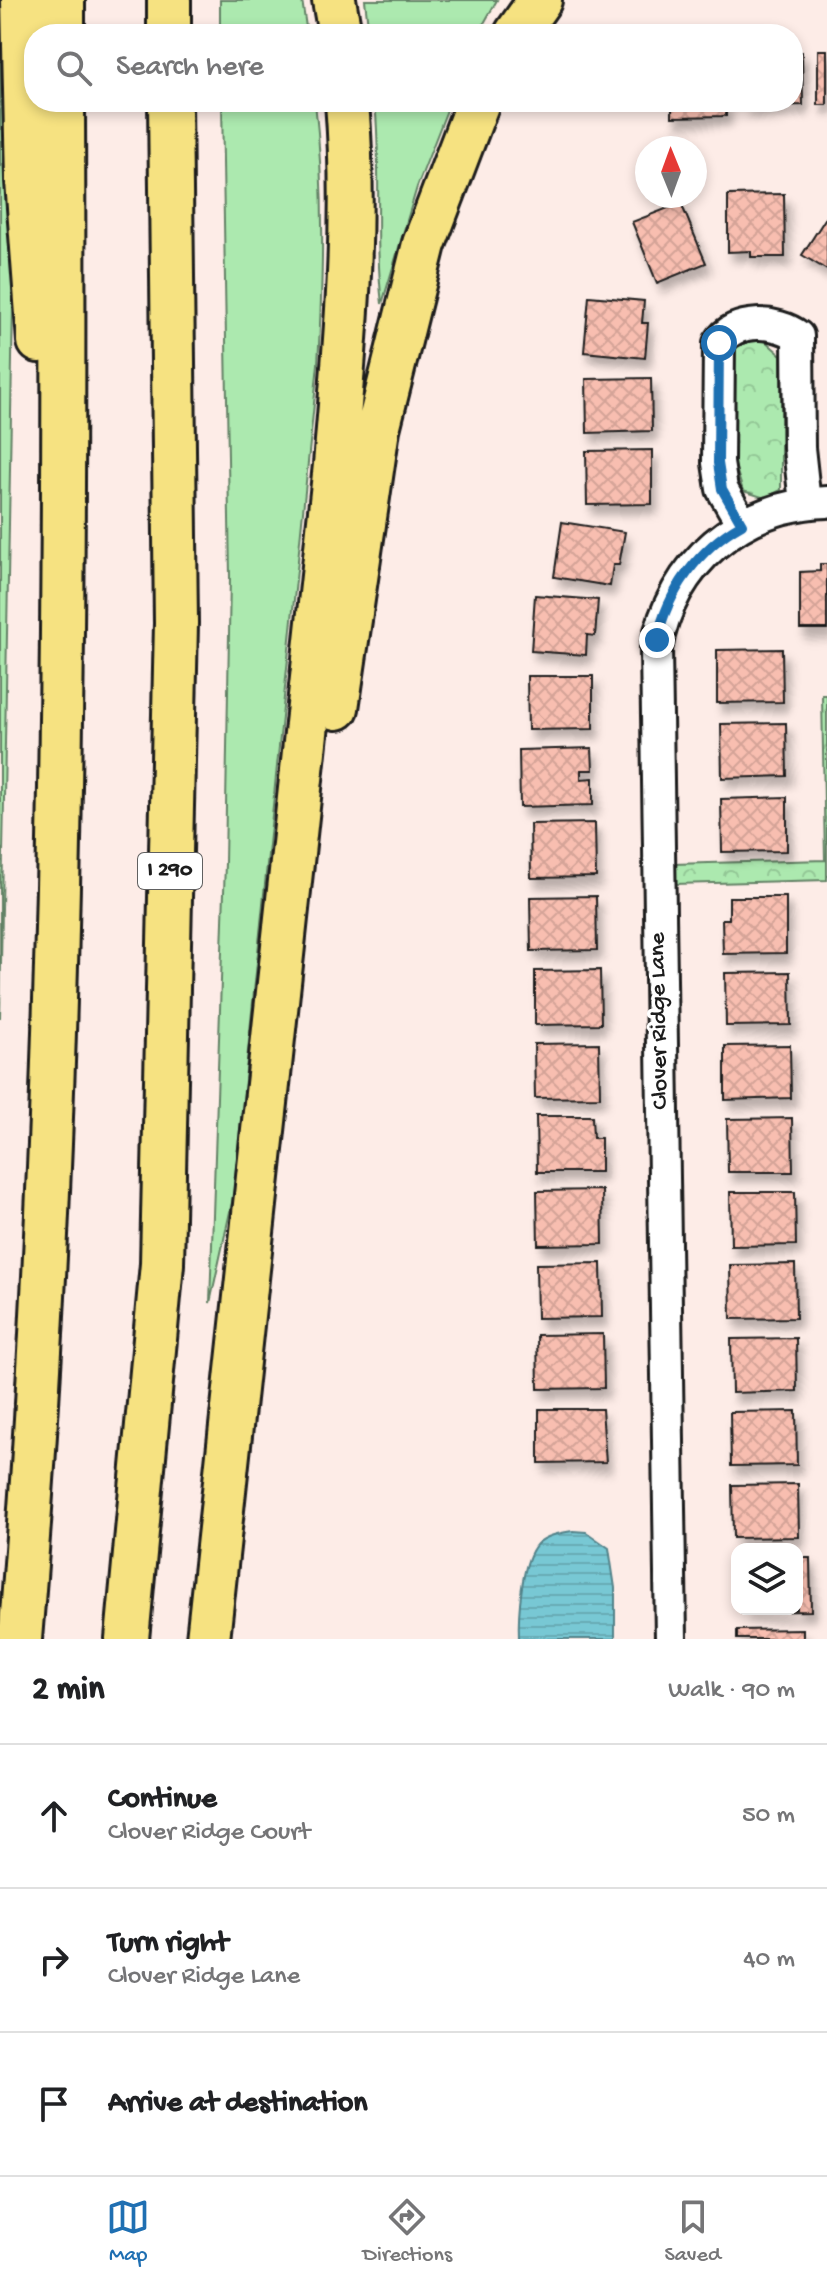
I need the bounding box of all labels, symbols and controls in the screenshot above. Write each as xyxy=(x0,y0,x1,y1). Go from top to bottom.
search box xyxy=(24,24,803,112)
icon: search xyxy=(52,46,96,90)
text: Search here xyxy=(116,51,264,86)
north arrow xyxy=(635,136,707,208)
route start xyxy=(701,325,737,361)
route end xyxy=(639,622,675,658)
road number: I 290 xyxy=(138,853,202,889)
street label: Clover Ridge Lane xyxy=(644,931,676,1110)
map controls xyxy=(731,1543,803,1615)
button: layers xyxy=(731,1543,803,1615)
text: 2 min xyxy=(32,1671,104,1711)
text: Walk · 90 m xyxy=(668,1676,795,1707)
text: Continue xyxy=(108,1783,217,1818)
icon: ahead xyxy=(32,1794,76,1838)
text: 50 m xyxy=(742,1801,795,1832)
text: Clover Ridge Court xyxy=(108,1818,310,1849)
text: Turn right xyxy=(108,1927,228,1962)
icon: right xyxy=(32,1938,76,1982)
text: 40 m xyxy=(743,1945,795,1976)
text: Clover Ridge Lane xyxy=(108,1962,300,1993)
icon: arrive xyxy=(32,2082,76,2126)
text: Arrive at destination xyxy=(108,2087,368,2122)
tab: Map xyxy=(106,2195,150,2269)
tab: Directions xyxy=(363,2195,452,2269)
tab: Saved xyxy=(664,2195,721,2269)

